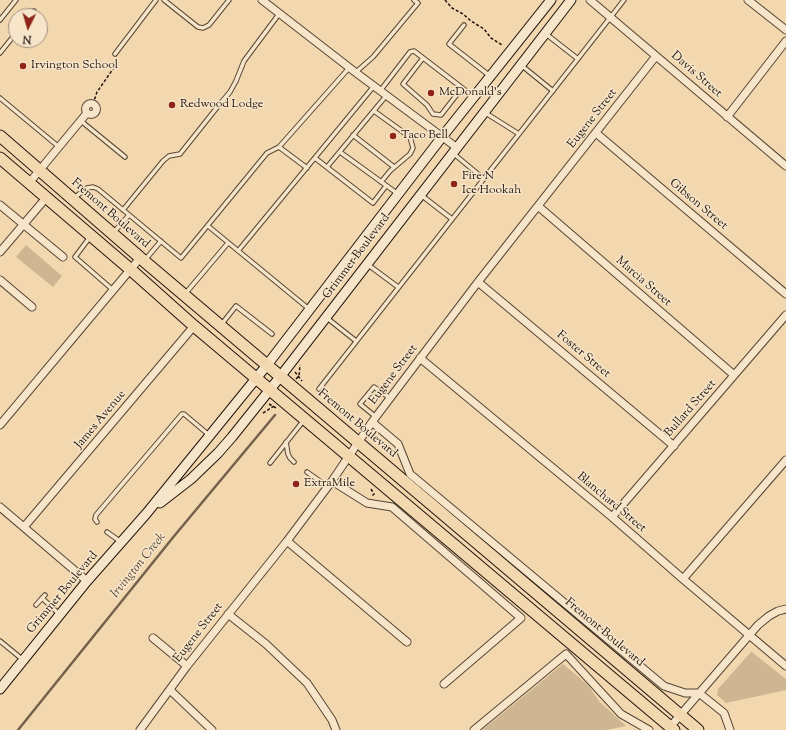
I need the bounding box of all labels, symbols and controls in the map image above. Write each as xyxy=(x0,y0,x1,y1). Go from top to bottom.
north arrow xyxy=(8,8,48,48)
text: N xyxy=(22,31,32,47)
street label: Davis Street xyxy=(668,49,724,101)
place label: Irvington School xyxy=(31,59,118,73)
marker: Irvington School xyxy=(18,61,28,71)
place label: McDonald's xyxy=(439,86,501,100)
street label: Eugene Street xyxy=(565,86,621,152)
marker: McDonald's xyxy=(426,88,436,98)
place label: Redwood Lodge xyxy=(180,98,263,112)
marker: Redwood Lodge xyxy=(167,100,177,110)
place label: Taco Bell xyxy=(401,129,448,143)
marker: Taco Bell xyxy=(388,131,398,141)
place label: Fire N Ice Hookah xyxy=(462,170,521,198)
street label: Fremont Boulevard xyxy=(68,176,152,252)
street label: Gibson Street xyxy=(666,176,730,234)
marker: Fire N Ice Hookah xyxy=(449,179,459,189)
street label: Grimmer Boulevard xyxy=(320,212,394,302)
street label: Marcia Street xyxy=(612,254,674,310)
street label: Foster Street xyxy=(553,328,613,382)
street label: Eugene Street xyxy=(367,342,421,408)
street label: Bullard Street xyxy=(662,377,720,441)
street label: Fremont Boulevard xyxy=(314,387,400,461)
street label: James Avenue xyxy=(72,388,130,452)
street label: Blanchard Street xyxy=(573,470,649,536)
place label: ExtraMile xyxy=(304,477,355,491)
marker: ExtraMile xyxy=(291,479,301,489)
water label: Irvington Creek xyxy=(108,530,170,602)
street label: Grimmer Boulevard xyxy=(24,549,102,637)
street label: Fremont Boulevard xyxy=(561,596,647,670)
street label: Eugene Street xyxy=(171,600,227,666)

